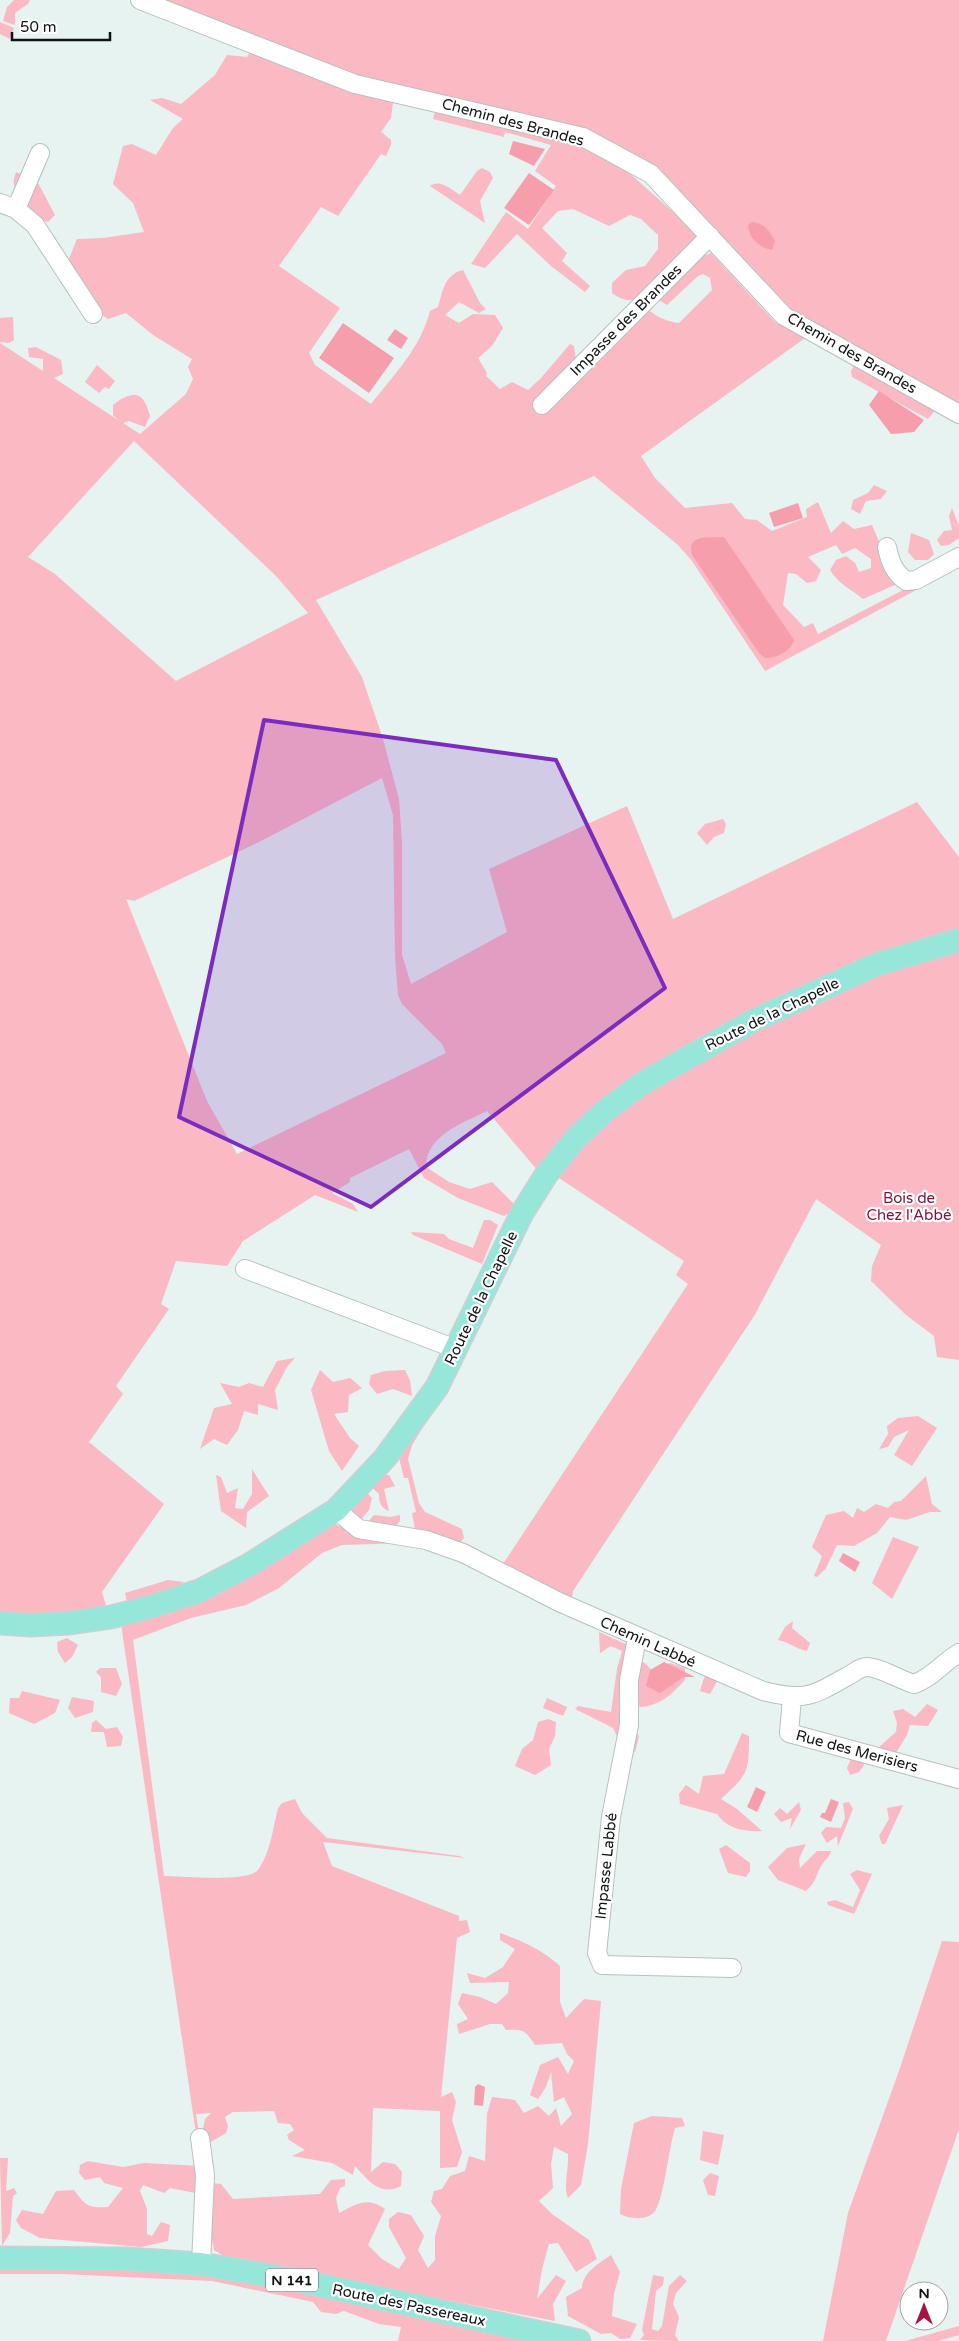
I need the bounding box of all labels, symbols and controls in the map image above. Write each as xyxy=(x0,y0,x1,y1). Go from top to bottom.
scale bar xyxy=(12,10,110,42)
text: 50 m xyxy=(20,18,57,36)
street label: Chemin des Brandes xyxy=(440,94,586,150)
street label: Impasse des Brandes xyxy=(566,260,686,380)
street label: Chemin des Brandes xyxy=(784,309,920,397)
street label: Route de la Chapelle xyxy=(702,974,842,1054)
park label: Bois de Chez l'Abbé xyxy=(866,1189,952,1224)
street label: Route de la Chapelle xyxy=(441,1228,521,1368)
street label: Chemin Labbé xyxy=(597,1613,699,1671)
street label: Rue des Merisiers xyxy=(794,1726,920,1776)
street label: Impasse Labbé xyxy=(591,1812,621,1920)
road number: N 141 xyxy=(266,2268,318,2292)
street label: Route des Passereaux xyxy=(331,2280,487,2330)
north arrow xyxy=(899,2281,949,2331)
text: N xyxy=(918,2285,930,2302)

